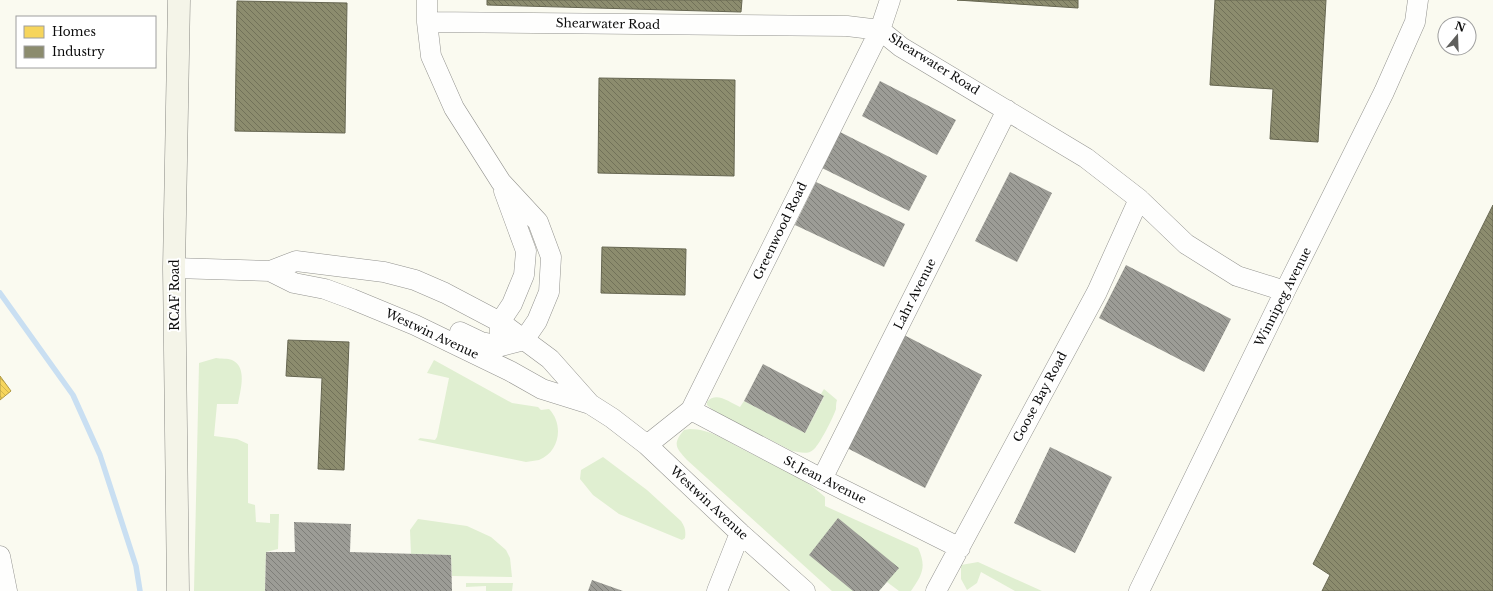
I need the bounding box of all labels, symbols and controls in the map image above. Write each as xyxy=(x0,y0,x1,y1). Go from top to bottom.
street label: Shearwater Road xyxy=(556,15,660,32)
legend xyxy=(16,16,156,68)
north arrow xyxy=(1437,16,1477,56)
text: N xyxy=(1453,18,1468,35)
text: Homes xyxy=(52,24,96,39)
street label: Shearwater Road xyxy=(886,30,982,98)
text: Industry xyxy=(52,44,105,59)
street label: Greenwood Road xyxy=(749,179,810,282)
street label: Winnipeg Avenue xyxy=(1251,244,1314,350)
street label: Lahr Avenue xyxy=(890,256,939,332)
street label: RCAF Road xyxy=(167,259,182,331)
street label: Westwin Avenue xyxy=(382,305,481,362)
street label: Goose Bay Road xyxy=(1009,349,1070,445)
street label: St Jean Avenue xyxy=(781,452,869,507)
street label: Westwin Avenue xyxy=(666,462,752,543)

